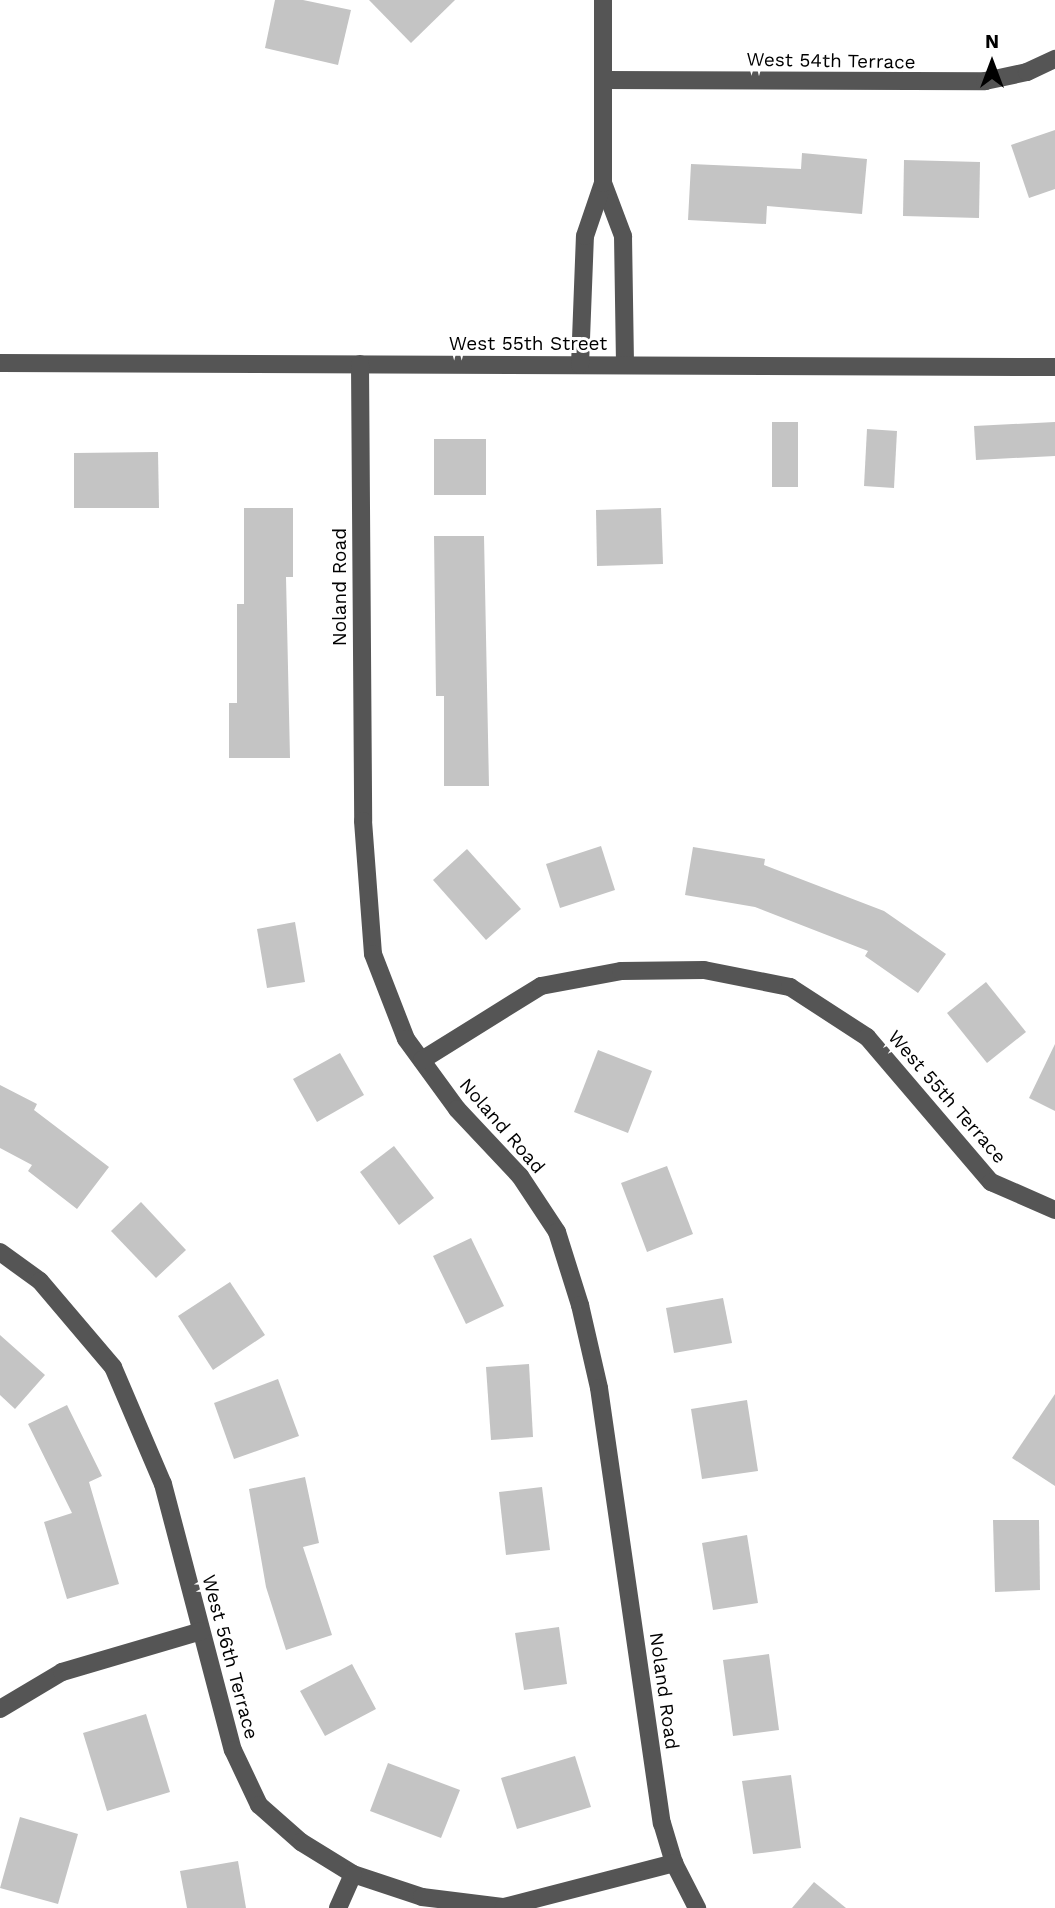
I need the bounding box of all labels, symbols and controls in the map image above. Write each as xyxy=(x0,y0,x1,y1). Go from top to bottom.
north arrow xyxy=(957,28,1027,98)
text: N xyxy=(985,30,999,53)
street label: West 54th Terrace xyxy=(746,48,916,74)
street label: West 55th Street xyxy=(449,333,607,355)
street label: Noland Road xyxy=(329,528,351,646)
street label: West 55th Terrace xyxy=(883,1026,1011,1168)
street label: Noland Road xyxy=(455,1074,549,1178)
street label: West 56th Terrace xyxy=(197,1572,263,1742)
street label: Noland Road xyxy=(644,1631,684,1751)

